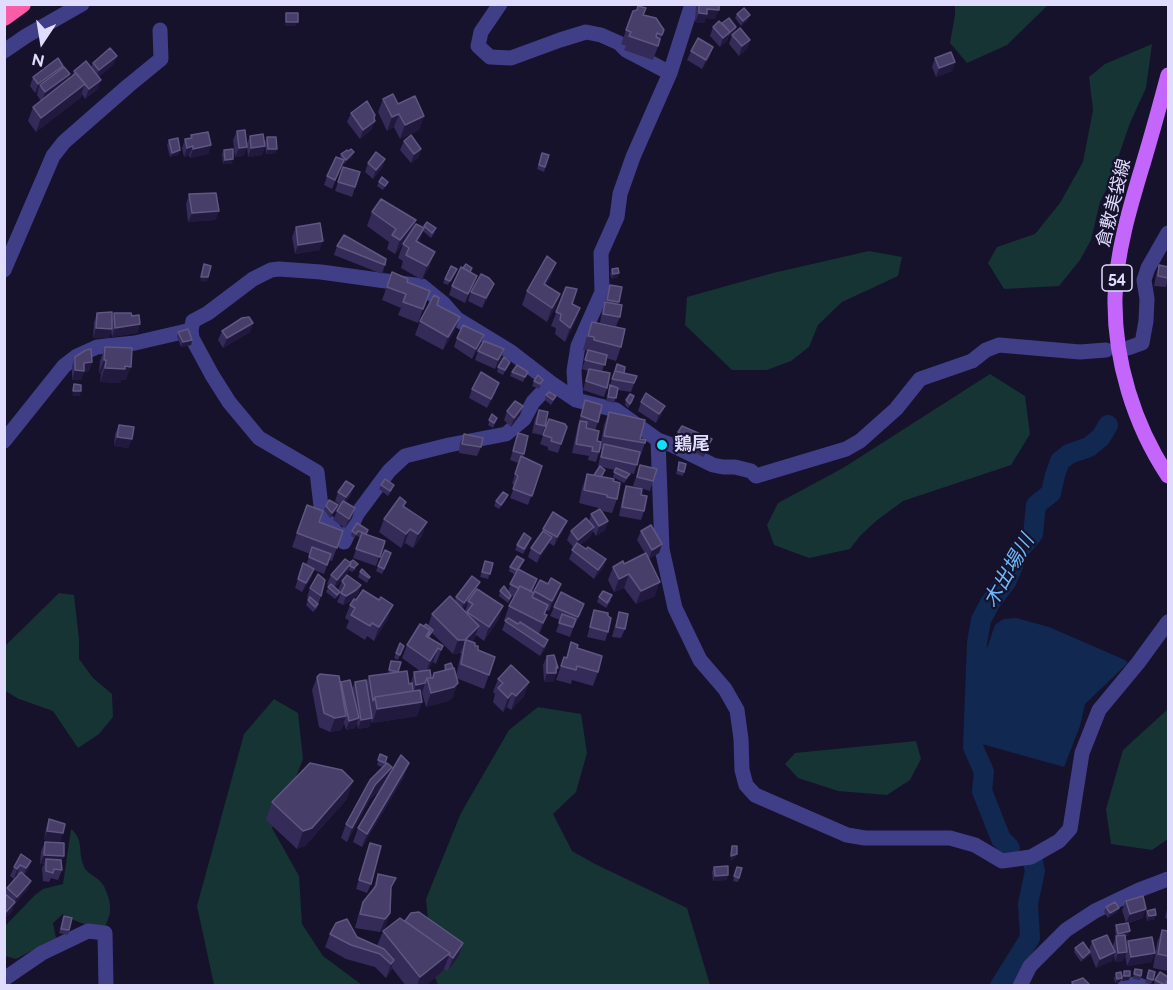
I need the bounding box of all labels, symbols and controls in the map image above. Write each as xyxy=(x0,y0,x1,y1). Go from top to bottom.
north arrow xyxy=(12,12,72,72)
text: N xyxy=(30,50,46,71)
street label: 倉敷美袋線 xyxy=(1093,157,1135,249)
road number: 54 xyxy=(1102,265,1132,291)
place label: 鶏尾 xyxy=(674,434,710,456)
marker: 鶏尾 xyxy=(655,438,669,452)
water label: 木出場川 xyxy=(979,530,1039,612)

